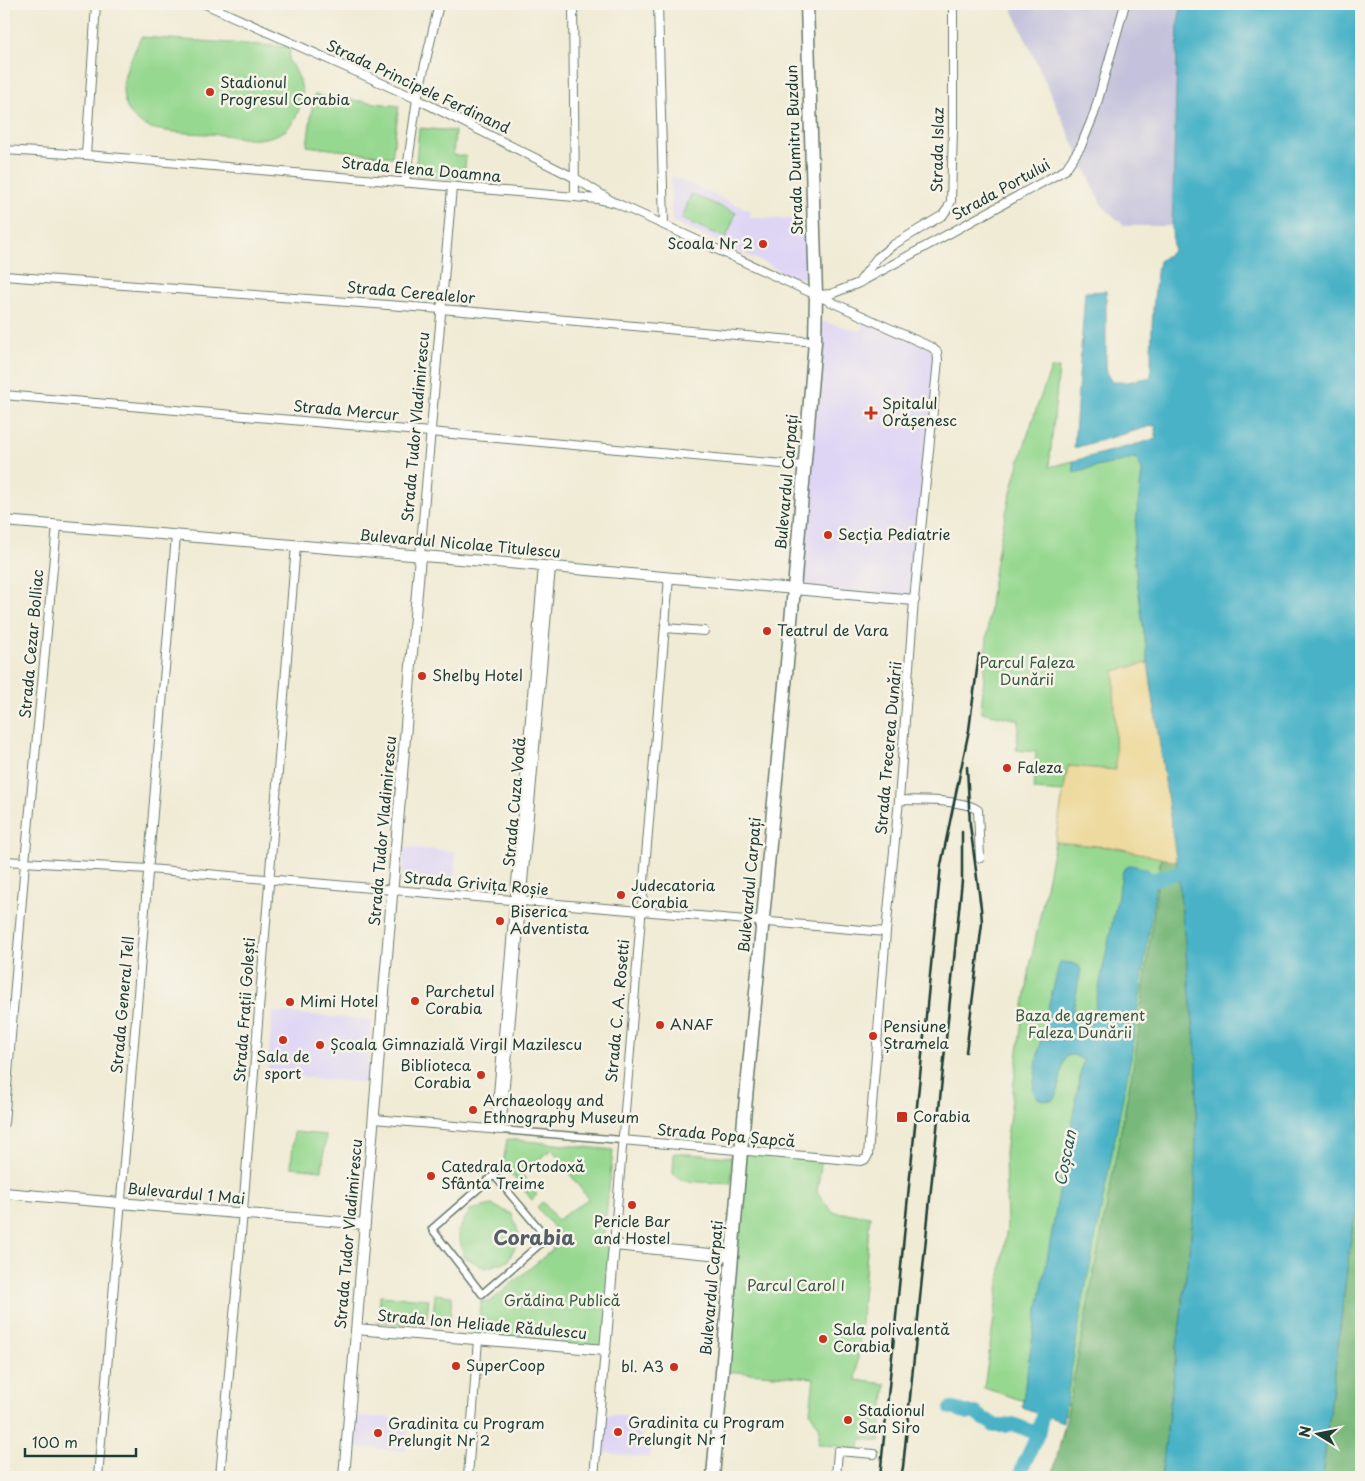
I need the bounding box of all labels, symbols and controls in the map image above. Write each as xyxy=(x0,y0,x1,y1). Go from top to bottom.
street label: Strada Principele Ferdinand xyxy=(323,33,514,138)
street label: Strada Dumitru Buzdun xyxy=(779,64,808,236)
place label: Stadionul Progresul Corabia xyxy=(220,70,351,110)
marker: Stadionul Progresul Corabia xyxy=(204,86,216,98)
street label: Strada Islaz xyxy=(924,107,949,193)
street label: Strada Elena Doamna xyxy=(340,150,502,187)
street label: Strada Portului xyxy=(947,152,1054,225)
place label: Scoala Nr 2 xyxy=(667,231,753,254)
marker: Scoala Nr 2 xyxy=(757,238,769,250)
street label: Strada Cerealelor xyxy=(346,274,476,309)
street label: Strada Tudor Vladimirescu xyxy=(395,331,434,523)
place label: Spitalul Orășenesc xyxy=(882,391,957,431)
street label: Strada Mercur xyxy=(292,393,400,426)
marker: Spitalul Orășenesc xyxy=(864,406,878,420)
street label: Bulevardul Carpați xyxy=(768,413,803,551)
street label: Bulevardul Nicolae Titulescu xyxy=(359,522,562,563)
place label: Secția Pediatrie xyxy=(838,522,951,545)
marker: Secția Pediatrie xyxy=(822,529,834,541)
street label: Strada Cezar Bolliac xyxy=(13,568,49,719)
place label: Teatrul de Vara xyxy=(777,618,889,641)
marker: Teatrul de Vara xyxy=(761,625,773,637)
park label: Parcul Faleza Dunării xyxy=(979,650,1075,690)
street label: Strada Trecerea Dunării xyxy=(868,660,907,836)
place label: Shelby Hotel xyxy=(432,663,523,686)
marker: Shelby Hotel xyxy=(416,670,428,682)
street label: Strada Tudor Vladimirescu xyxy=(362,735,401,927)
street label: Strada Cuza Vodă xyxy=(496,735,531,868)
place label: Faleza xyxy=(1017,755,1063,778)
marker: Faleza xyxy=(1001,762,1013,774)
street label: Bulevardul Carpați xyxy=(731,816,766,954)
street label: Strada Grivița Roșie xyxy=(403,865,550,900)
place label: Judecatoria Corabia xyxy=(631,873,716,913)
marker: Judecatoria Corabia xyxy=(615,889,627,901)
place label: Biserica Adventista xyxy=(510,899,589,939)
marker: Biserica Adventista xyxy=(494,915,506,927)
street label: Strada General Tell xyxy=(104,935,139,1075)
street label: Strada Frații Golești xyxy=(227,937,260,1083)
street label: Strada C. A. Rosetti xyxy=(599,938,634,1083)
place label: Parchetul Corabia xyxy=(425,979,495,1019)
place label: Mimi Hotel xyxy=(300,989,378,1012)
marker: Parchetul Corabia xyxy=(409,995,421,1007)
marker: Mimi Hotel xyxy=(284,996,296,1008)
park label: Baza de agrement Faleza Dunării xyxy=(1015,1003,1145,1043)
place label: ANAF xyxy=(670,1012,714,1035)
place label: Pensiune Ștramela xyxy=(883,1014,950,1054)
marker: ANAF xyxy=(654,1019,666,1031)
marker: Pensiune Ștramela xyxy=(867,1030,879,1042)
place label: Școala Gimnazială Virgil Mazilescu xyxy=(330,1032,582,1055)
marker: Sala de sport xyxy=(277,1034,289,1046)
marker: Școala Gimnazială Virgil Mazilescu xyxy=(314,1039,326,1051)
place label: Sala de sport xyxy=(256,1044,310,1084)
place label: Biblioteca Corabia xyxy=(400,1053,472,1093)
marker: Biblioteca Corabia xyxy=(475,1069,487,1081)
place label: Archaeology and Ethnography Museum xyxy=(483,1088,639,1128)
marker: Archaeology and Ethnography Museum xyxy=(467,1104,479,1116)
place label: Corabia xyxy=(913,1104,971,1127)
marker: Corabia xyxy=(895,1110,909,1124)
street label: Strada Popa Șapcă xyxy=(656,1117,797,1152)
water label: Coșcan xyxy=(1047,1127,1082,1188)
street label: Strada Tudor Vladimirescu xyxy=(328,1138,367,1330)
place label: Catedrala Ortodoxă Sfânta Treime xyxy=(441,1154,585,1194)
marker: Catedrala Ortodoxă Sfânta Treime xyxy=(425,1170,437,1182)
street label: Bulevardul 1 Mai xyxy=(126,1176,246,1209)
marker: Pericle Bar and Hostel xyxy=(626,1199,638,1211)
place label: Pericle Bar and Hostel xyxy=(594,1209,671,1249)
street label: Bulevardul Carpați xyxy=(693,1219,728,1357)
district label: Corabia xyxy=(493,1222,575,1252)
park label: Parcul Carol I xyxy=(747,1273,845,1296)
park label: Grădina Publică xyxy=(504,1288,621,1311)
street label: Strada Ion Heliade Rădulescu xyxy=(376,1303,588,1344)
place label: Sala polivalentă Corabia xyxy=(833,1317,950,1357)
marker: Sala polivalentă Corabia xyxy=(817,1333,829,1345)
place label: SuperCoop xyxy=(466,1353,545,1376)
place label: bl. A3 xyxy=(621,1354,664,1377)
marker: SuperCoop xyxy=(450,1360,462,1372)
marker: bl. A3 xyxy=(668,1361,680,1373)
place label: Stadionul San Siro xyxy=(858,1398,925,1438)
north arrow xyxy=(1292,1408,1342,1458)
place label: Gradinita cu Program Prelungit Nr 1 xyxy=(628,1410,785,1450)
place label: Gradinita cu Program Prelungit Nr 2 xyxy=(388,1411,545,1451)
marker: Stadionul San Siro xyxy=(842,1414,854,1426)
text: N xyxy=(1293,1424,1316,1439)
scale bar xyxy=(25,1426,136,1458)
marker: Gradinita cu Program Prelungit Nr 1 xyxy=(612,1426,624,1438)
marker: Gradinita cu Program Prelungit Nr 2 xyxy=(372,1427,384,1439)
text: 100 m xyxy=(32,1430,78,1453)

